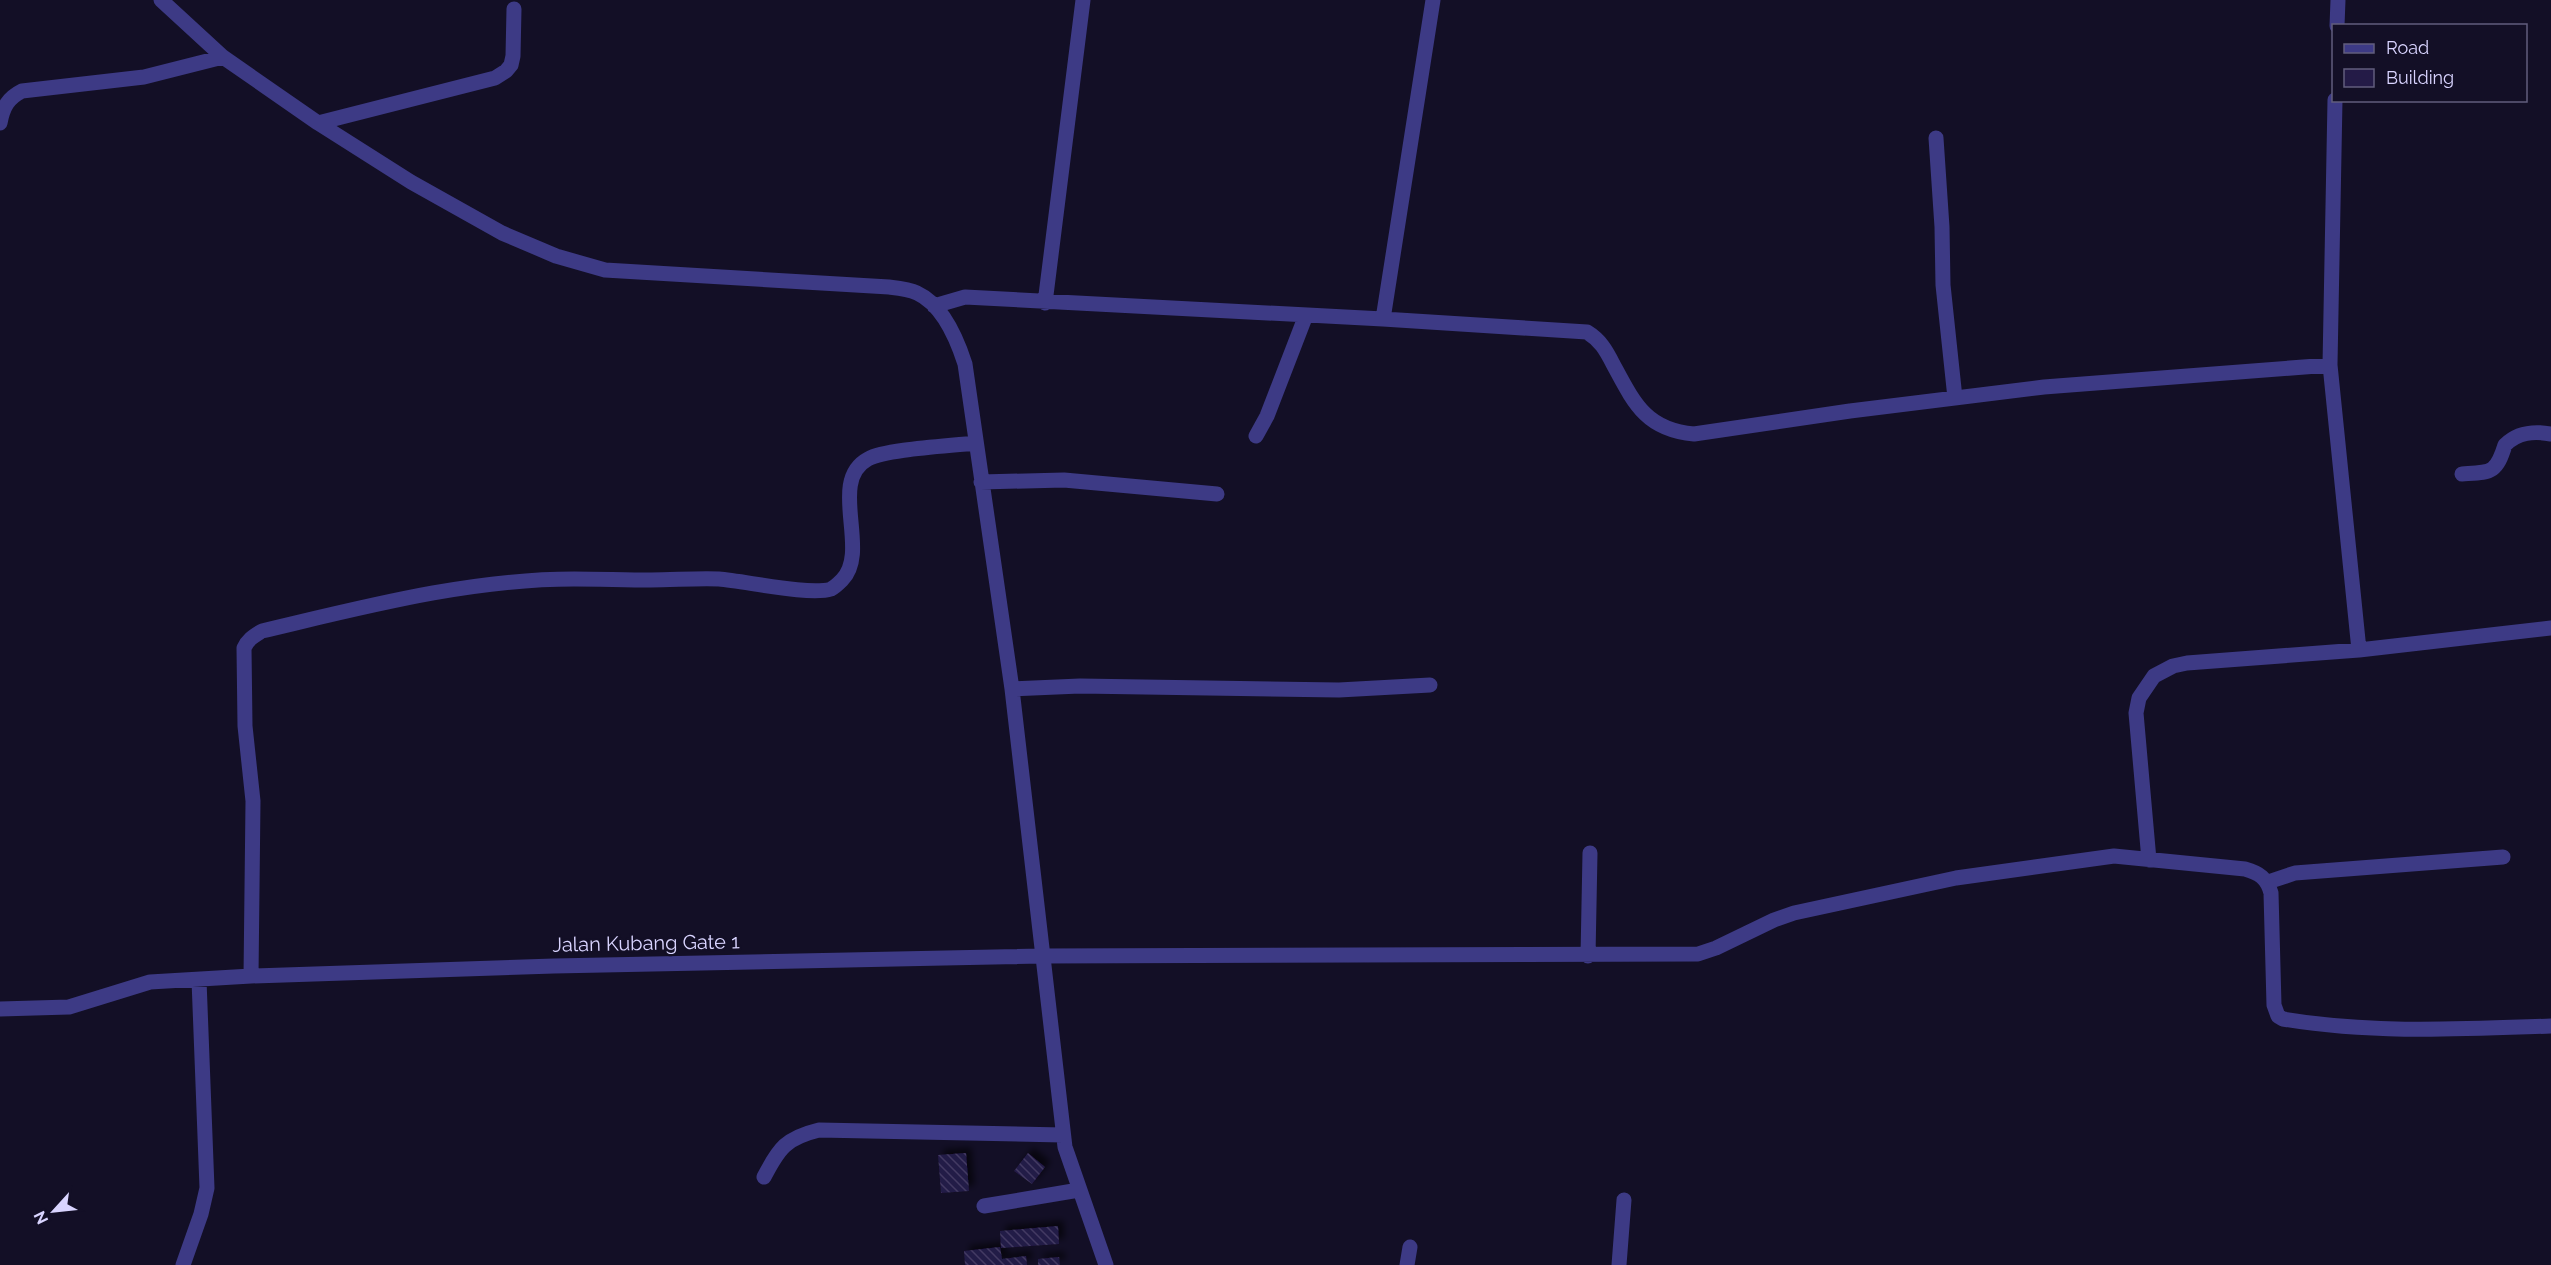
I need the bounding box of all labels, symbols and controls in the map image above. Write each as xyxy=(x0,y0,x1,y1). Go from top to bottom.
legend xyxy=(2332,24,2527,102)
text: Road xyxy=(2386,37,2429,58)
text: Building xyxy=(2386,67,2454,88)
street label: Jalan Kubang Gate 1 xyxy=(552,929,740,957)
north arrow xyxy=(24,1181,84,1241)
text: N xyxy=(30,1208,52,1227)

